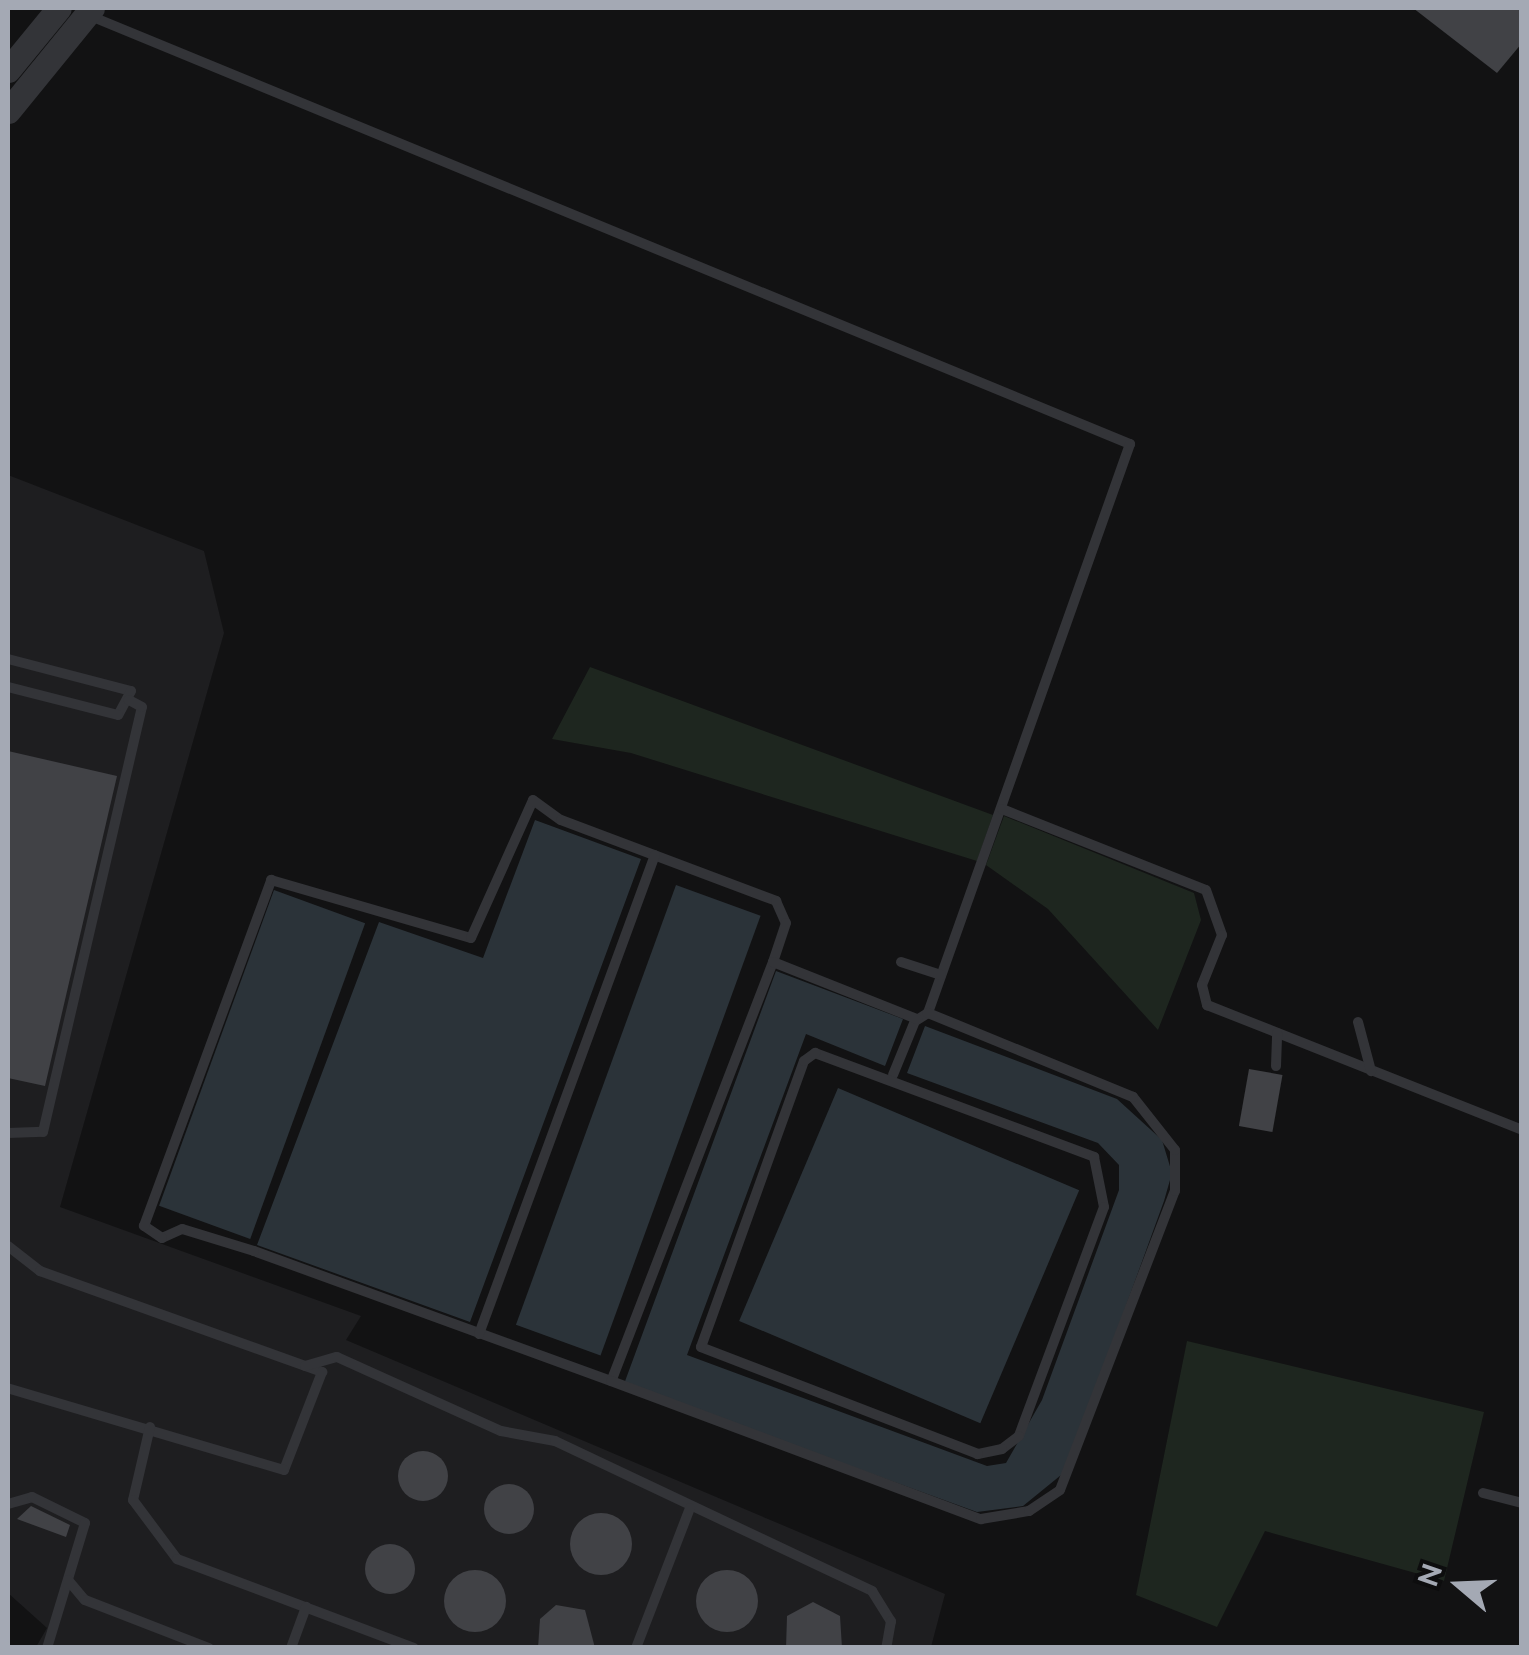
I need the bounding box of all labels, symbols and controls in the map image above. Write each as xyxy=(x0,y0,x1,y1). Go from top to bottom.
north arrow xyxy=(1409,1535,1509,1635)
text: N xyxy=(1411,1560,1449,1591)

